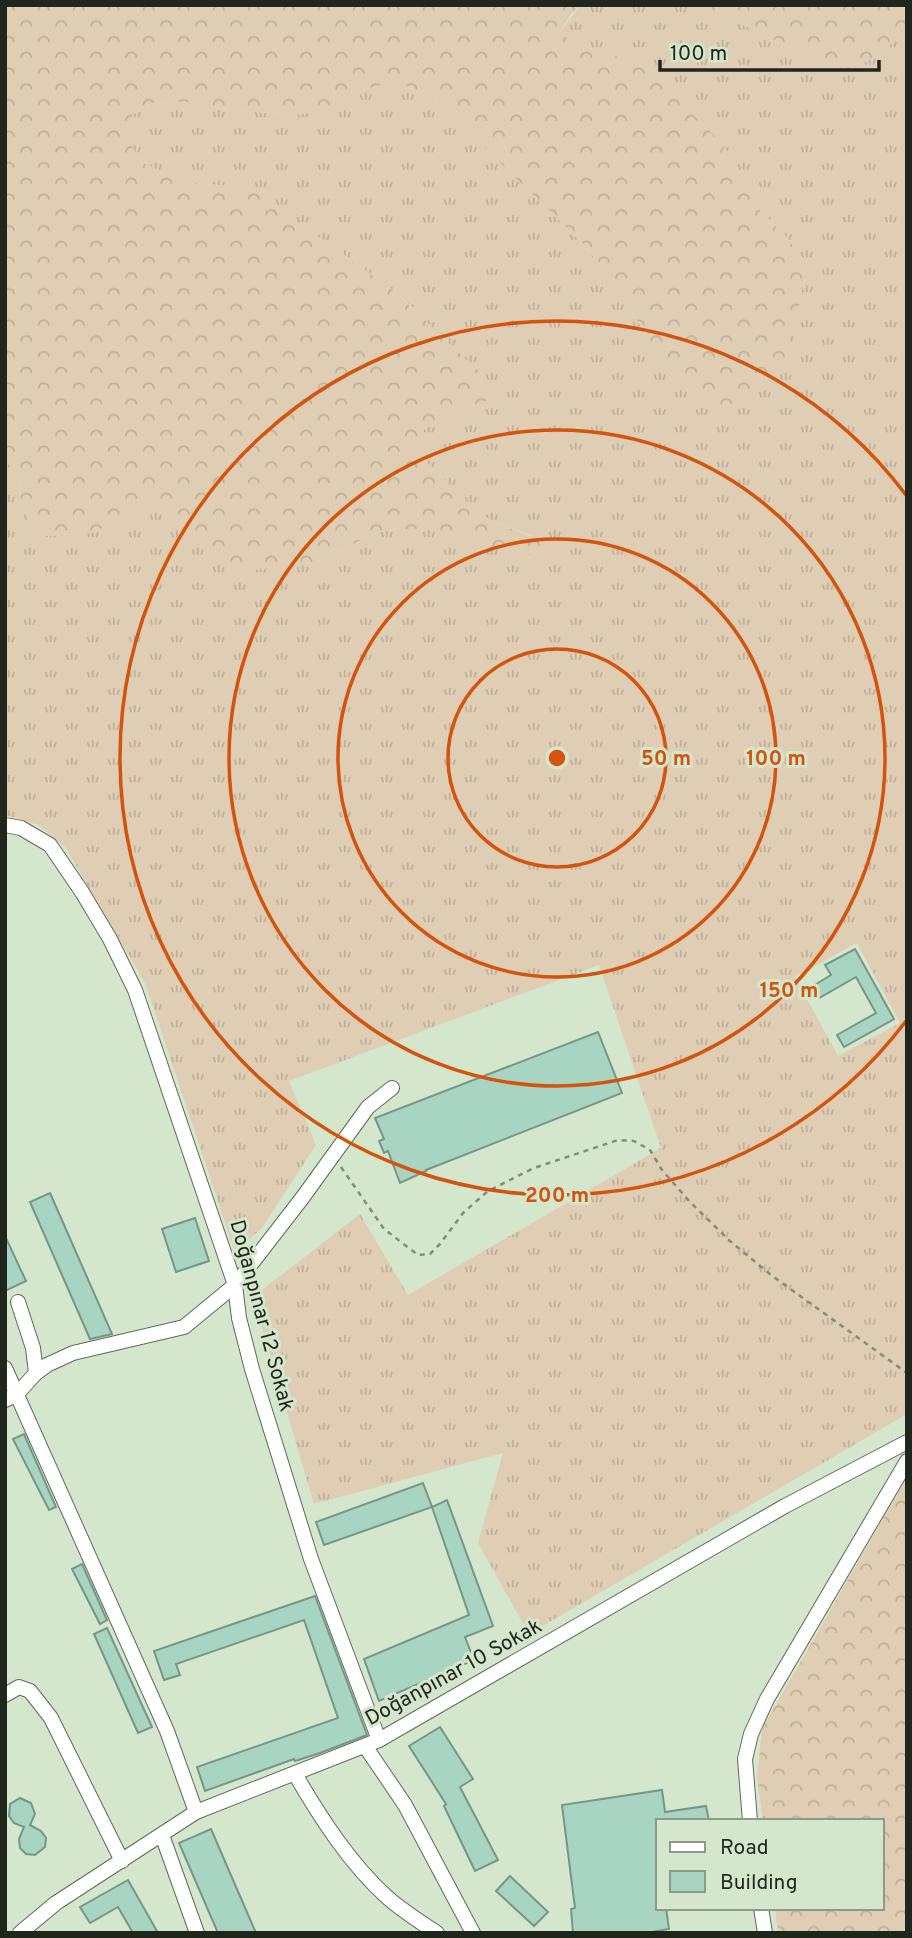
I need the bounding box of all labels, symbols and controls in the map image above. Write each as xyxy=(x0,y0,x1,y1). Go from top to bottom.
scale bar xyxy=(660,28,879,72)
text: 100 m xyxy=(670,41,727,68)
centre of rings xyxy=(545,746,569,770)
text: 50 m xyxy=(641,746,691,773)
text: 100 m xyxy=(746,746,806,773)
text: 150 m xyxy=(760,978,818,1005)
text: 200 m xyxy=(525,1183,589,1210)
street label: Doğanpınar 12 Sokak xyxy=(222,1217,300,1415)
street label: Doğanpınar 10 Sokak xyxy=(361,1613,547,1733)
legend xyxy=(656,1819,884,1910)
text: Road xyxy=(720,1835,769,1862)
text: Building xyxy=(720,1870,798,1897)

